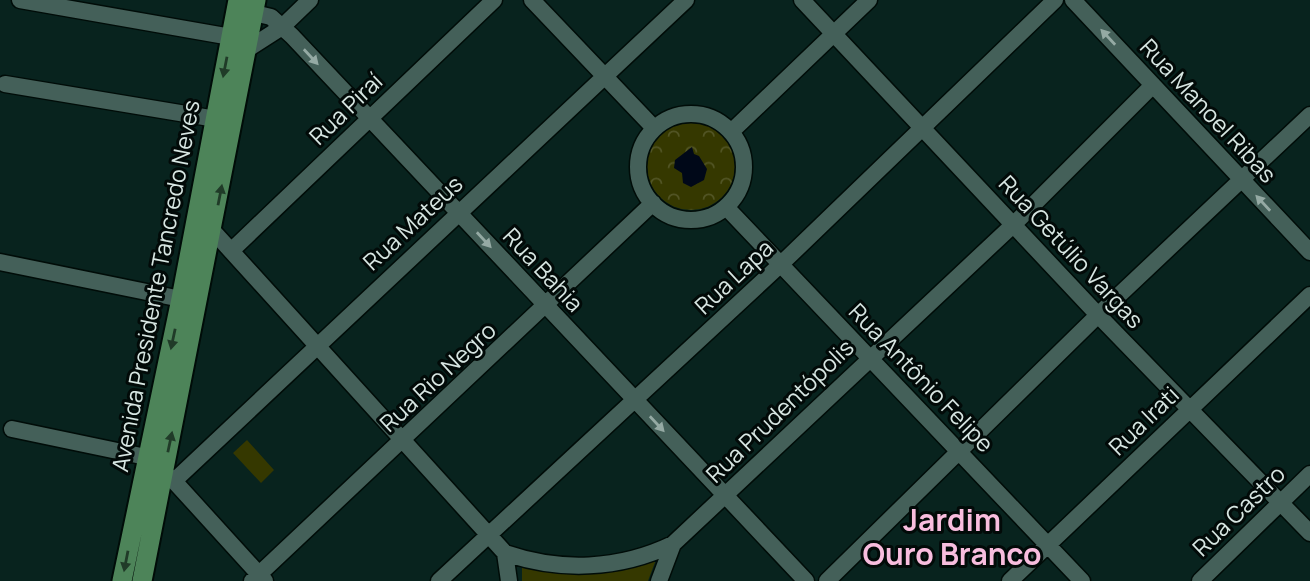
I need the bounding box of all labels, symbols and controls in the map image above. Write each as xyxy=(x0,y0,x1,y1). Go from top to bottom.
one-way arrow xyxy=(1100,29,1116,46)
street label: Rua Manoel Ribas xyxy=(1133,31,1284,189)
one-way arrow xyxy=(303,48,319,65)
one-way arrow xyxy=(220,56,231,78)
street label: Rua Piraí xyxy=(302,65,389,151)
street label: Avenida Presidente Tancredo Neves xyxy=(103,97,207,474)
street label: Rua Mateus xyxy=(355,168,469,277)
street label: Rua Getúlio Vargas xyxy=(992,168,1151,335)
one-way arrow xyxy=(215,184,226,206)
one-way arrow xyxy=(1256,195,1272,212)
street label: Rua Bahia xyxy=(496,220,591,318)
one-way arrow xyxy=(476,231,492,248)
street label: Rua Lapa xyxy=(687,232,780,321)
street label: Rua Antônio Felipe xyxy=(842,296,1001,459)
street label: Rua Rio Negro xyxy=(372,314,502,438)
one-way arrow xyxy=(167,328,178,350)
street label: Rua Prudentópolis xyxy=(698,331,860,489)
street label: Rua Irati xyxy=(1101,379,1185,462)
one-way arrow xyxy=(649,415,666,432)
one-way arrow xyxy=(165,431,176,453)
street label: Rua Castro xyxy=(1185,458,1292,563)
district label: Jardim Ouro Branco xyxy=(862,499,1042,574)
one-way arrow xyxy=(120,550,131,572)

